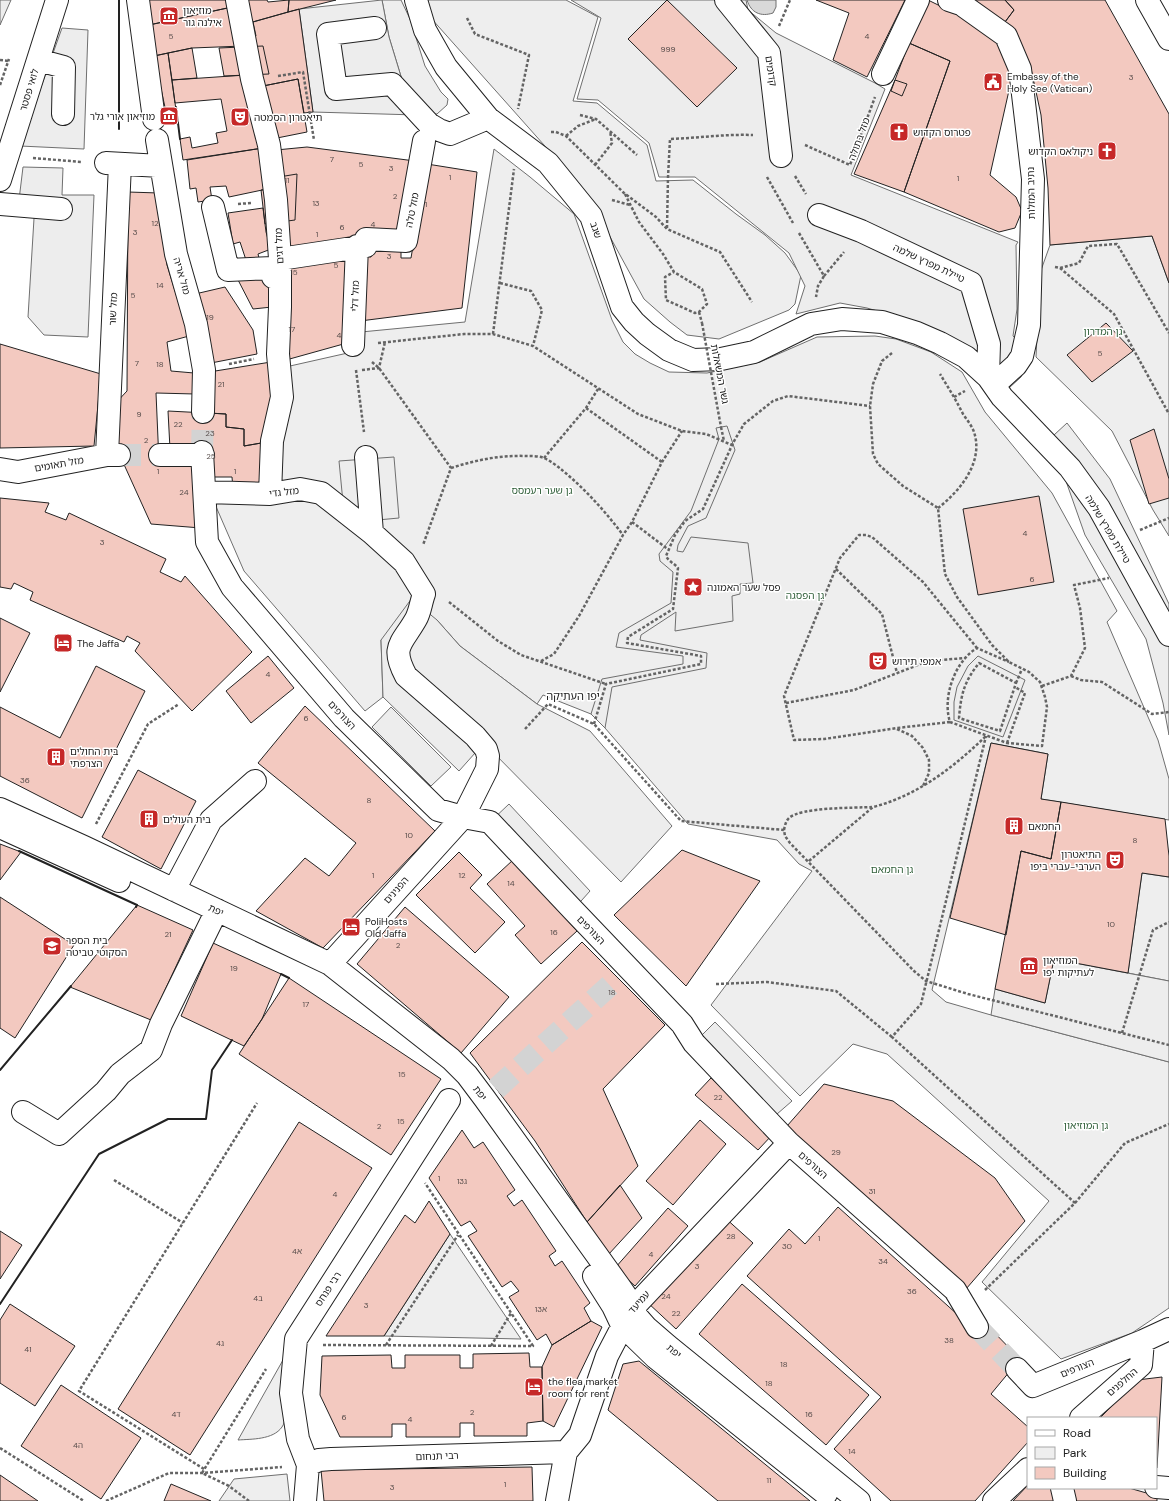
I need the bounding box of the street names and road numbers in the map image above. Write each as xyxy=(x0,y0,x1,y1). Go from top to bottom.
street label: קדומים xyxy=(762,55,780,87)
street label: לואי פסטר xyxy=(16,67,42,113)
street label: מזל בתולה xyxy=(845,115,873,162)
street label: נתיב המזלות xyxy=(1024,166,1038,219)
street label: מזל טלה xyxy=(402,191,422,229)
street label: שגב xyxy=(587,220,605,240)
street label: מזל דגים xyxy=(272,227,286,264)
street label: טיילת מפרץ שלמה xyxy=(891,241,967,285)
street label: מזל אריה xyxy=(170,256,194,297)
street label: מזל דלי xyxy=(348,280,362,312)
street label: מזל שור xyxy=(106,292,120,326)
street label: גשר המשאלות xyxy=(708,343,732,405)
street label: מזל תאומים xyxy=(33,453,85,475)
street label: מזל גדי xyxy=(268,484,300,500)
street label: טיילת מפרץ שלמה xyxy=(1082,492,1134,566)
street label: הצורפים xyxy=(325,698,359,732)
street label: הפנינים xyxy=(380,874,412,906)
street label: יפת xyxy=(206,901,226,919)
street label: הצורפים xyxy=(574,913,608,947)
street label: יפת xyxy=(470,1083,490,1103)
street label: הצורפים xyxy=(796,1148,830,1182)
street label: רבי פנחס xyxy=(312,1269,344,1309)
street label: עמיעד xyxy=(625,1288,653,1316)
street label: יפת xyxy=(664,1341,684,1361)
street label: הצורפים xyxy=(1058,1355,1096,1381)
street label: החלפנים xyxy=(1104,1365,1140,1399)
street label: רבי תנחום xyxy=(415,1449,459,1463)

